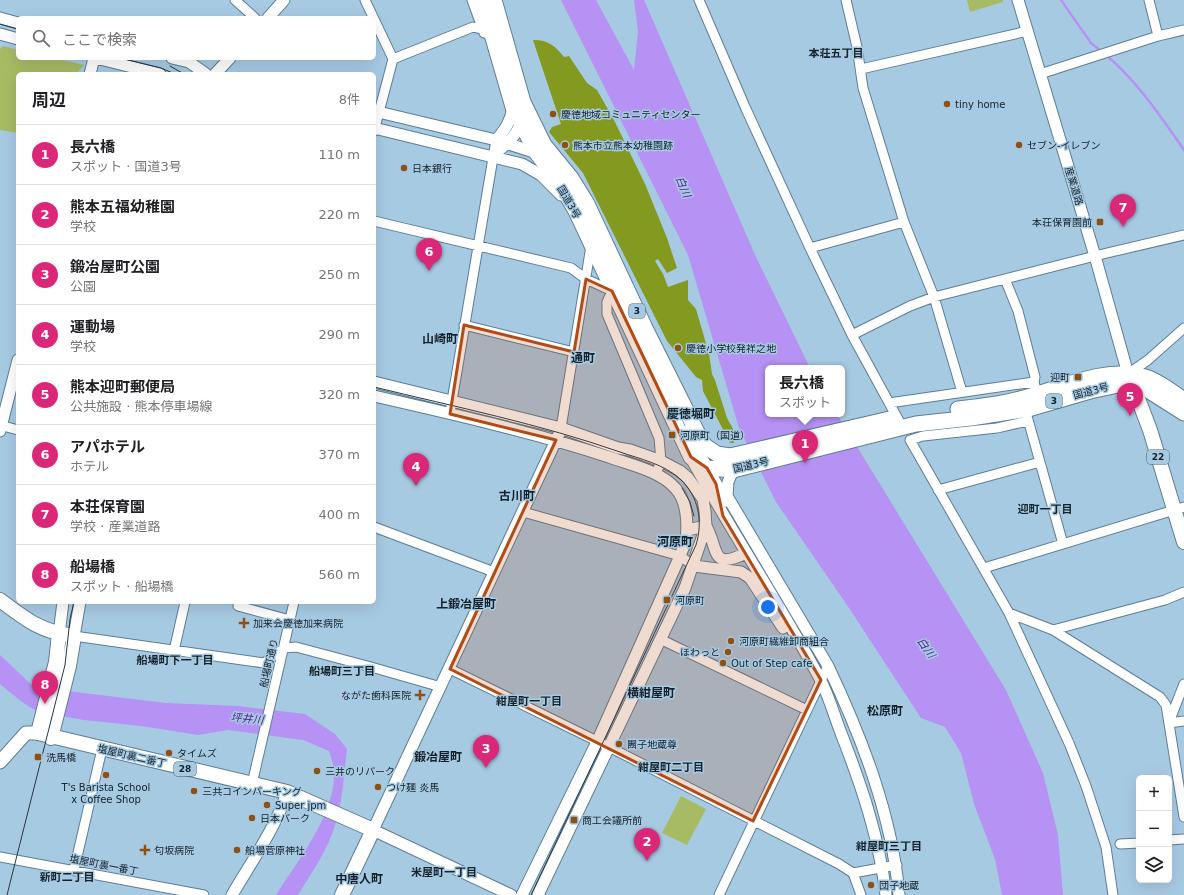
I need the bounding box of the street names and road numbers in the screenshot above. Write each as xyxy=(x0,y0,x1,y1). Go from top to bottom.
street label: 産業道路 xyxy=(1063,165,1085,207)
street label: 国道3号 xyxy=(555,183,583,221)
road number: 3 xyxy=(629,304,645,318)
street label: 国道3号 xyxy=(1072,381,1110,401)
road number: 3 xyxy=(1046,394,1062,408)
road number: 22 xyxy=(1147,450,1169,464)
street label: 国道3号 xyxy=(732,456,770,474)
street label: 船場町通り xyxy=(258,637,280,689)
street label: 塩屋町裏二番丁 xyxy=(97,743,167,769)
road number: 28 xyxy=(174,762,196,776)
street label: 塩屋町裏一番丁 xyxy=(69,853,139,877)

